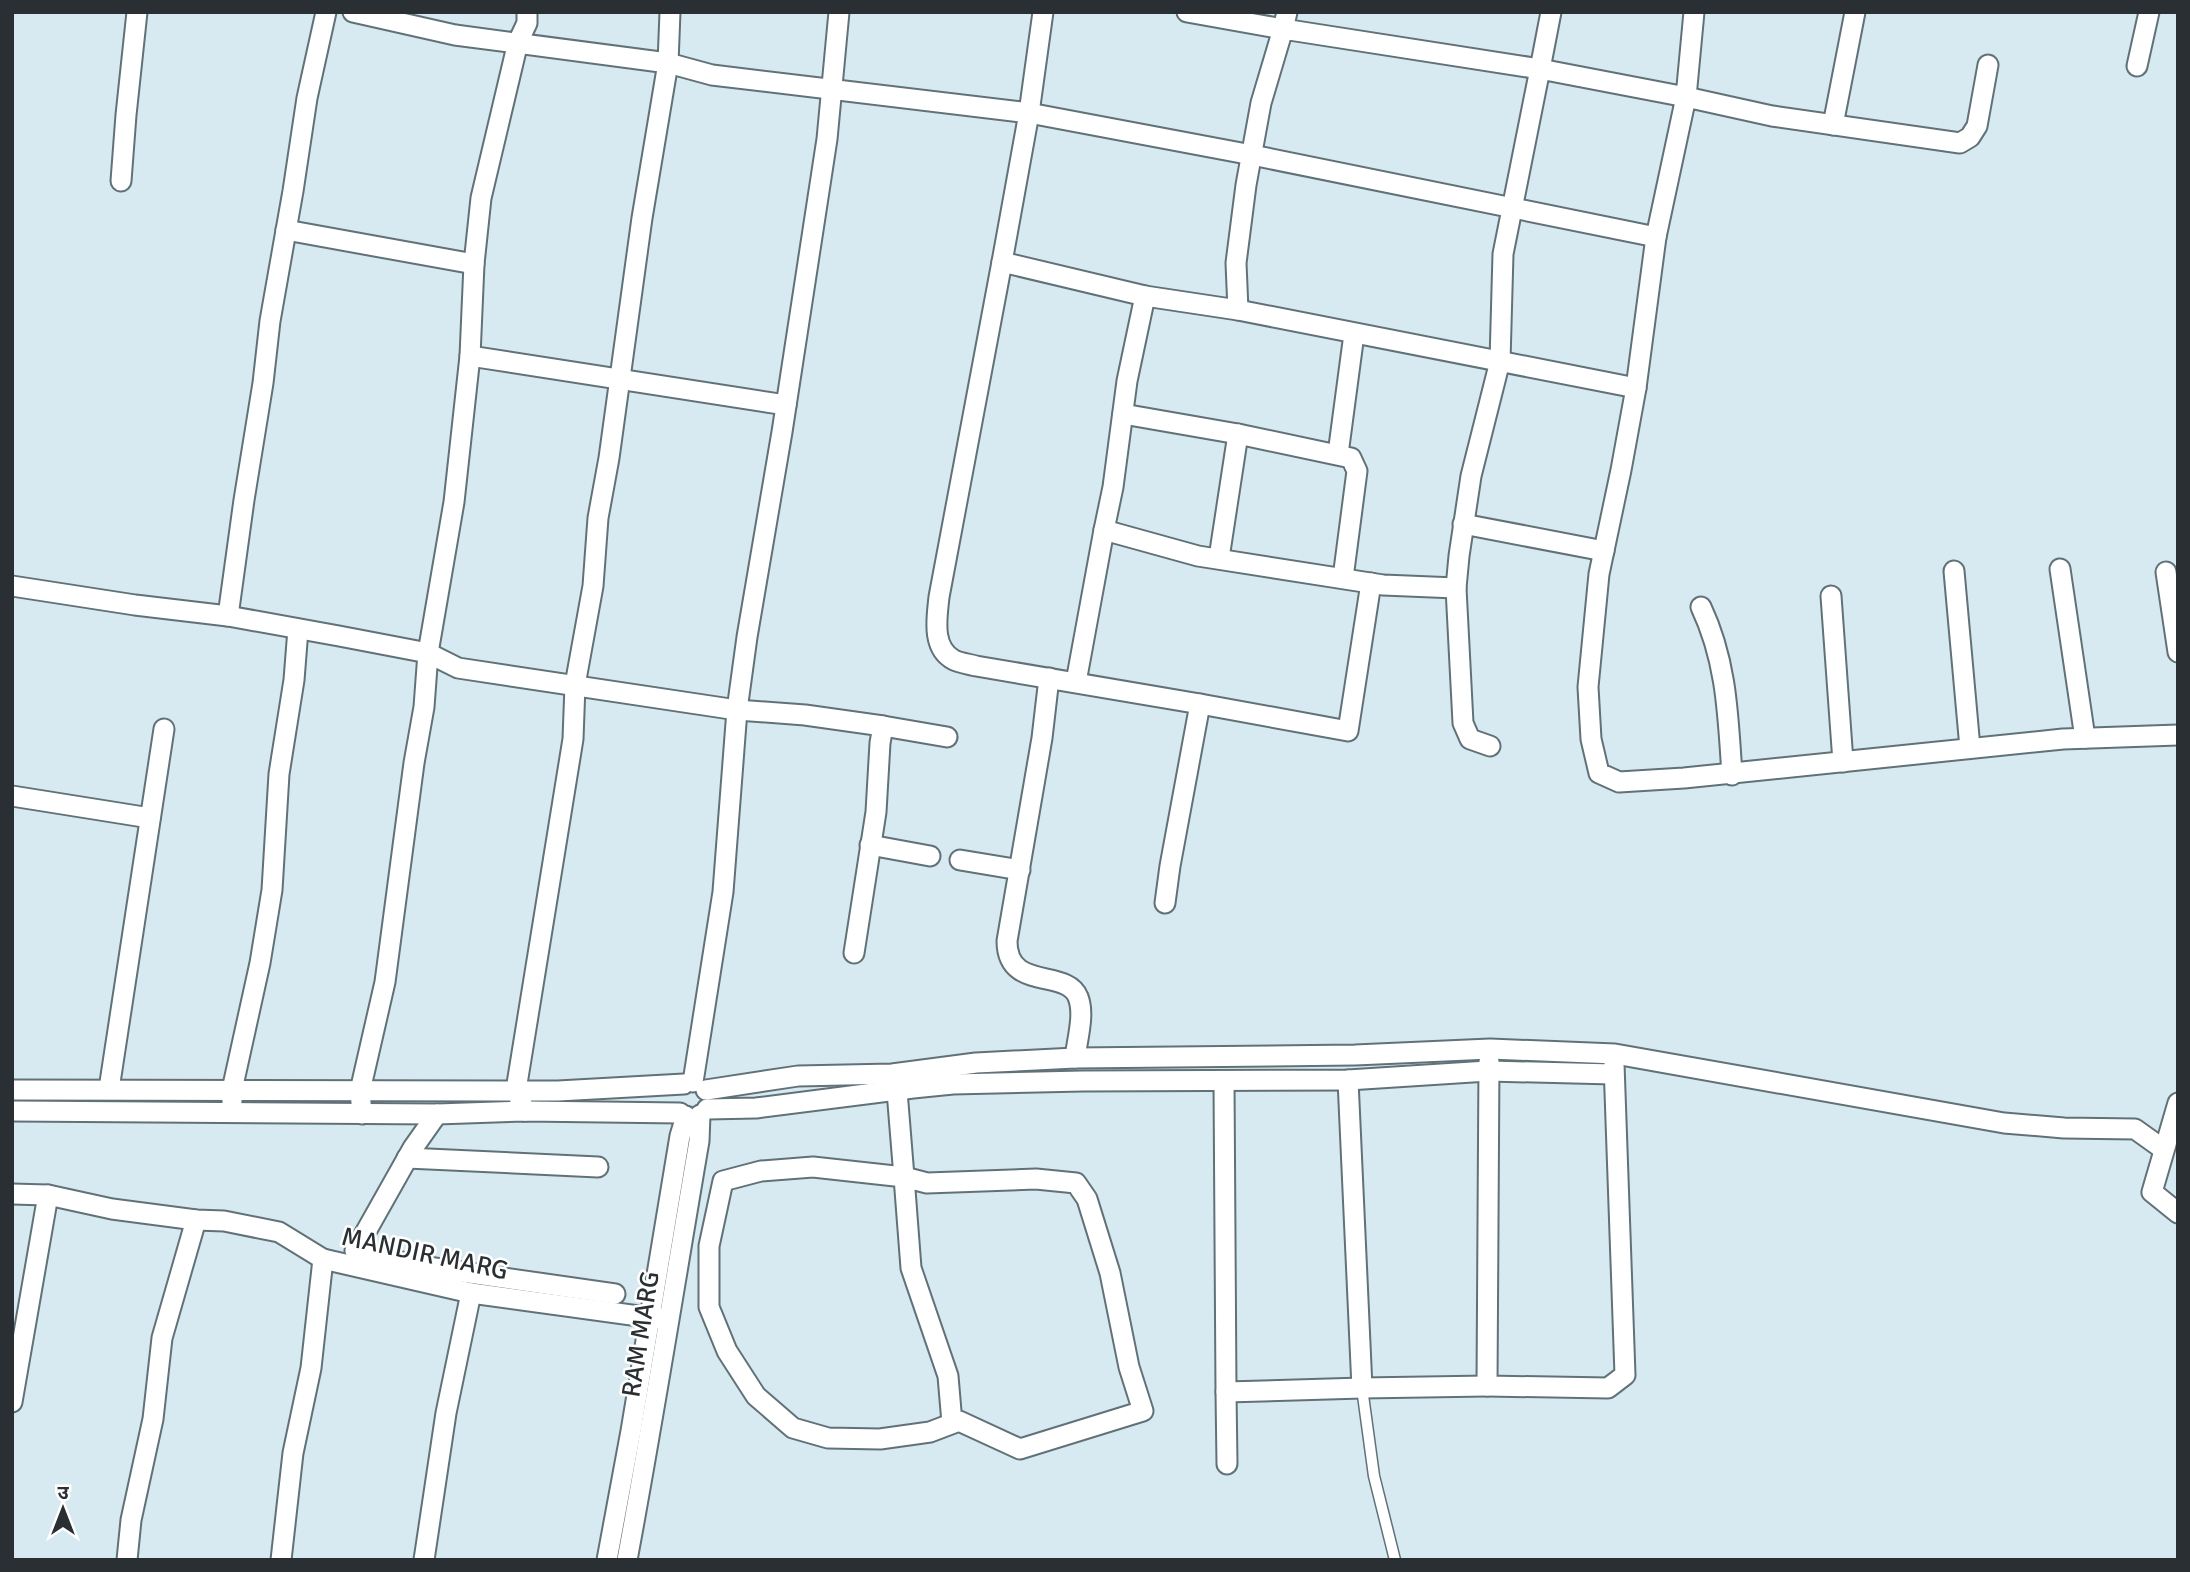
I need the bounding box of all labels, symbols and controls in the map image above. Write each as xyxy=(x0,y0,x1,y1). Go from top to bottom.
street label: MANDIR MARG xyxy=(339,1221,511,1287)
street label: RAM MARG xyxy=(615,1269,667,1399)
north arrow xyxy=(28,1474,98,1544)
text: उ xyxy=(57,1481,69,1505)

